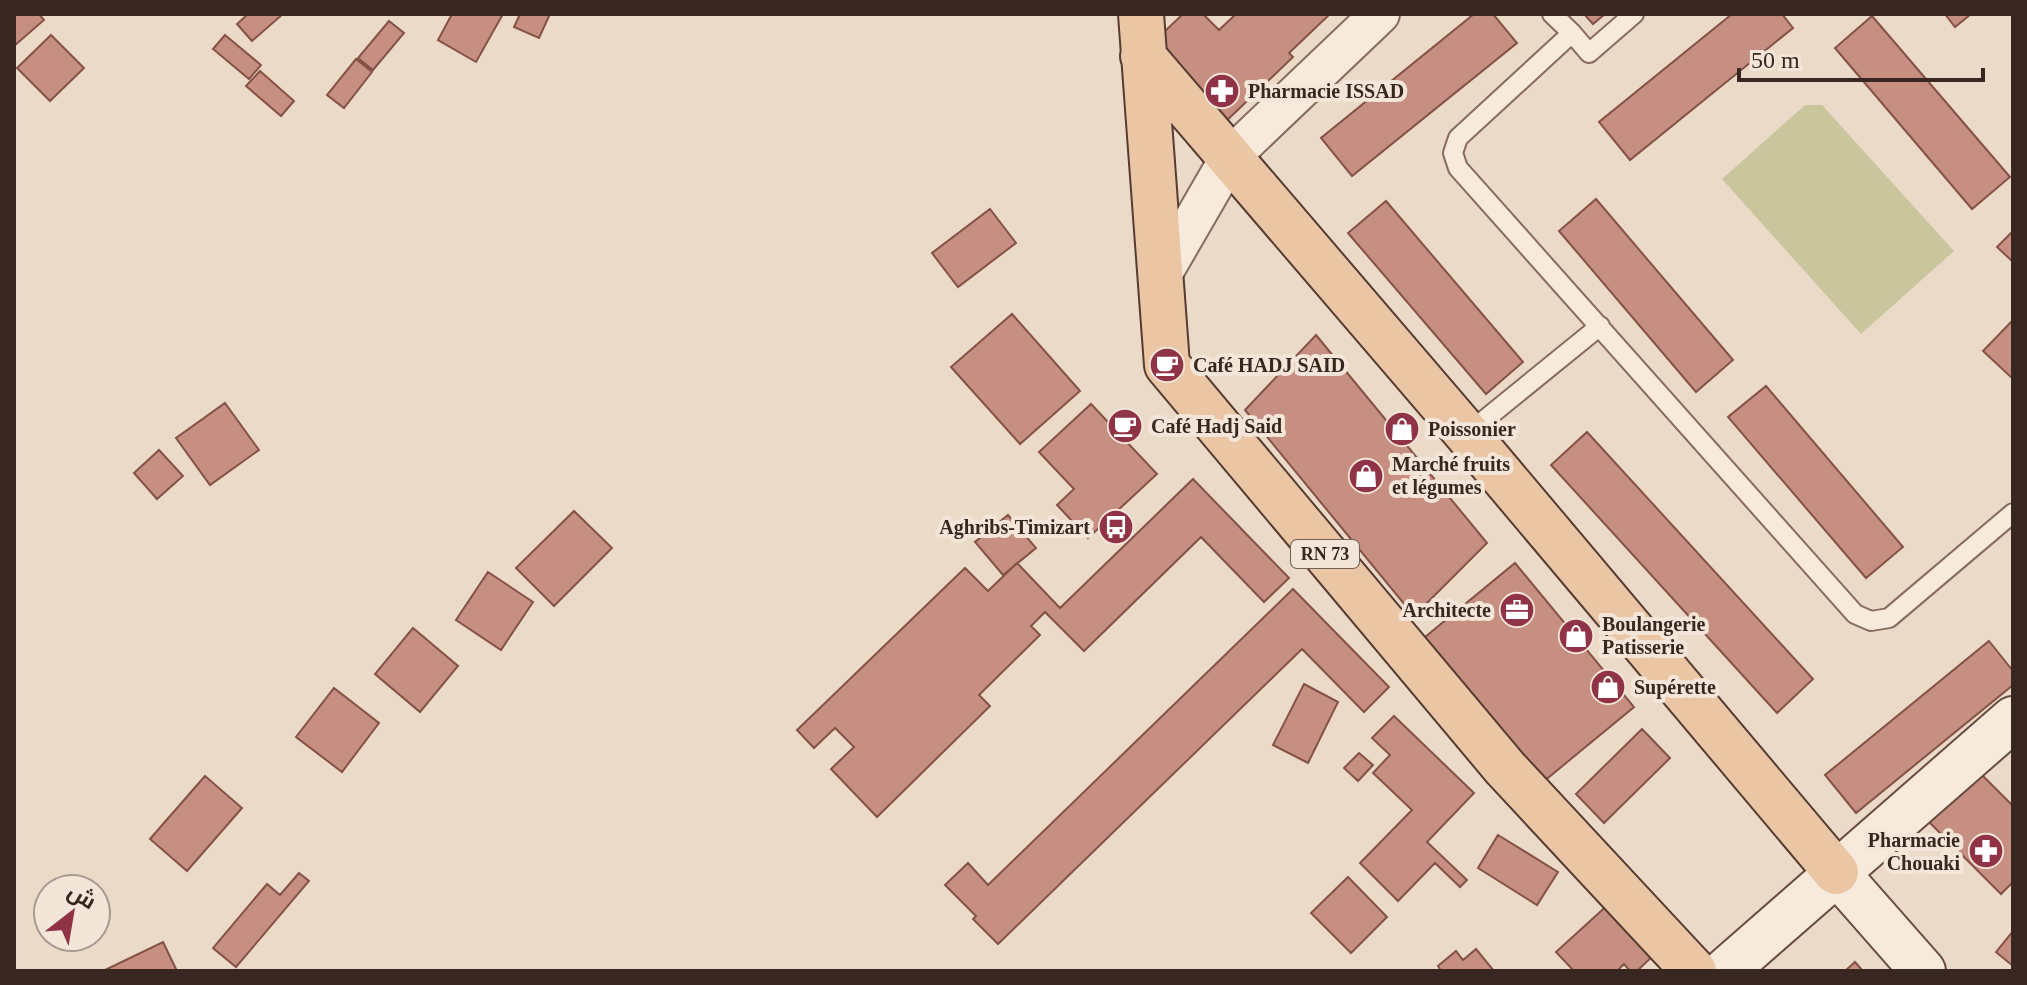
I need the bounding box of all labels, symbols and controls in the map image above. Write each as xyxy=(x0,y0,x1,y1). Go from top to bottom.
scale bar xyxy=(1739,32,1983,82)
text: 50 m xyxy=(1751,47,1800,73)
pharmacy icon: Pharmacie ISSAD xyxy=(1203,72,1241,110)
place label: Pharmacie ISSAD xyxy=(1248,80,1404,102)
cafe icon: Café HADJ SAID xyxy=(1148,346,1186,384)
place label: Café HADJ SAID xyxy=(1193,354,1345,376)
cafe icon: Café Hadj Said xyxy=(1106,407,1144,445)
shop icon: Poissonier xyxy=(1383,410,1421,448)
place label: Café Hadj Said xyxy=(1151,415,1282,438)
place label: Poissonier xyxy=(1428,418,1516,440)
place label: Marché fruits et légumes xyxy=(1392,453,1510,499)
shop icon: Marché fruits et légumes xyxy=(1347,457,1385,495)
bus stop icon: Aghribs-Timizart xyxy=(1097,508,1135,546)
place label: Aghribs-Timizart xyxy=(939,516,1090,539)
road number: RN 73 xyxy=(1291,540,1359,568)
office icon: Architecte xyxy=(1498,591,1536,629)
place label: Architecte xyxy=(1403,599,1491,621)
place label: Boulangerie Patisserie xyxy=(1602,613,1705,658)
shop icon: Boulangerie Patisserie xyxy=(1557,617,1595,655)
shop icon: Supérette xyxy=(1589,668,1627,706)
place label: Supérette xyxy=(1634,676,1716,699)
place label: Pharmacie Chouaki xyxy=(1868,829,1960,874)
pharmacy icon: Pharmacie Chouaki xyxy=(1967,832,2005,870)
north arrow xyxy=(32,873,112,953)
text: ش xyxy=(63,878,101,915)

